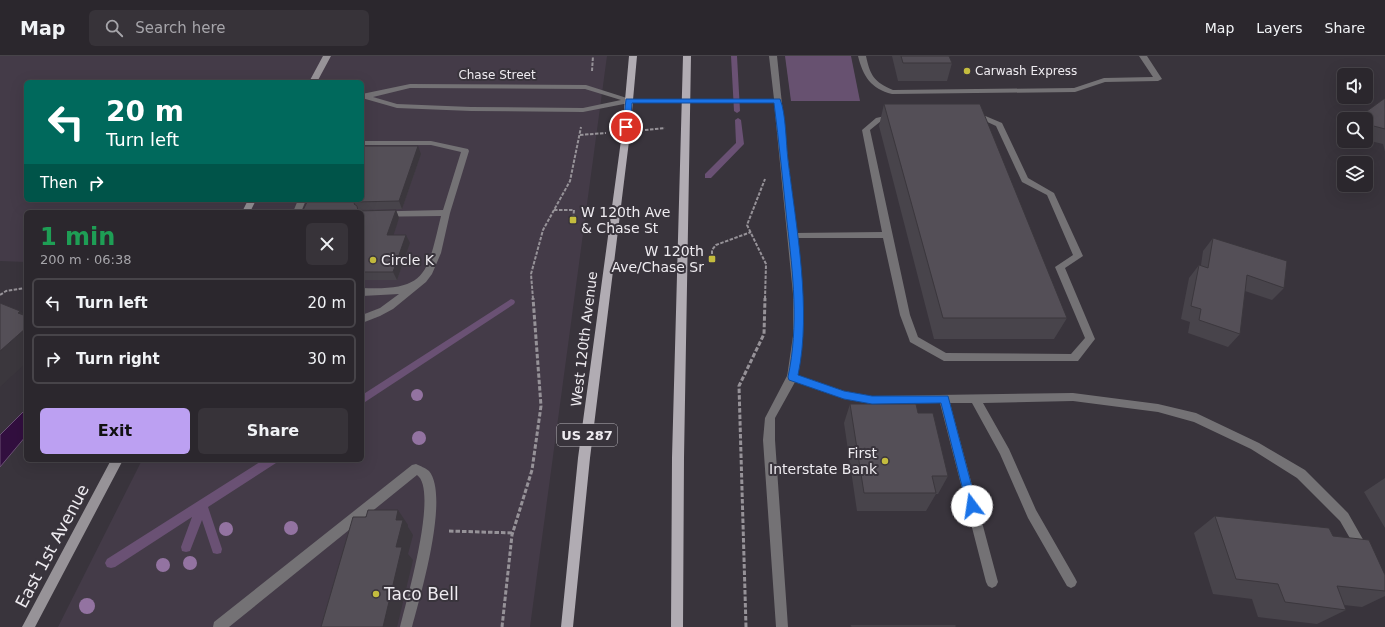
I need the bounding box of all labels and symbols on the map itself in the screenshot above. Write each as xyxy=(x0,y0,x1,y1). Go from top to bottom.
place label: Carwash Express xyxy=(975,64,1077,78)
marker: Carwash Express xyxy=(962,66,972,76)
street label: Chase Street xyxy=(458,68,536,82)
pin xyxy=(609,110,643,144)
place label: W 120th Ave & Chase St xyxy=(581,204,670,236)
marker: W 120th Ave & Chase St xyxy=(568,215,578,225)
place label: W 120th Ave/Chase Sr xyxy=(611,243,704,275)
place label: Circle K xyxy=(381,252,435,268)
marker: W 120th Ave/Chase Sr xyxy=(707,254,717,264)
marker: Circle K xyxy=(368,255,378,265)
street label: West 120th Avenue xyxy=(568,270,600,408)
road number: US 287 xyxy=(557,424,617,446)
place label: First Interstate Bank xyxy=(769,445,878,477)
marker: First Interstate Bank xyxy=(880,456,890,466)
street label: East 1st Avenue xyxy=(11,481,93,611)
position arrow xyxy=(951,485,993,527)
place label: Taco Bell xyxy=(383,584,459,604)
marker: Taco Bell xyxy=(371,589,381,599)

